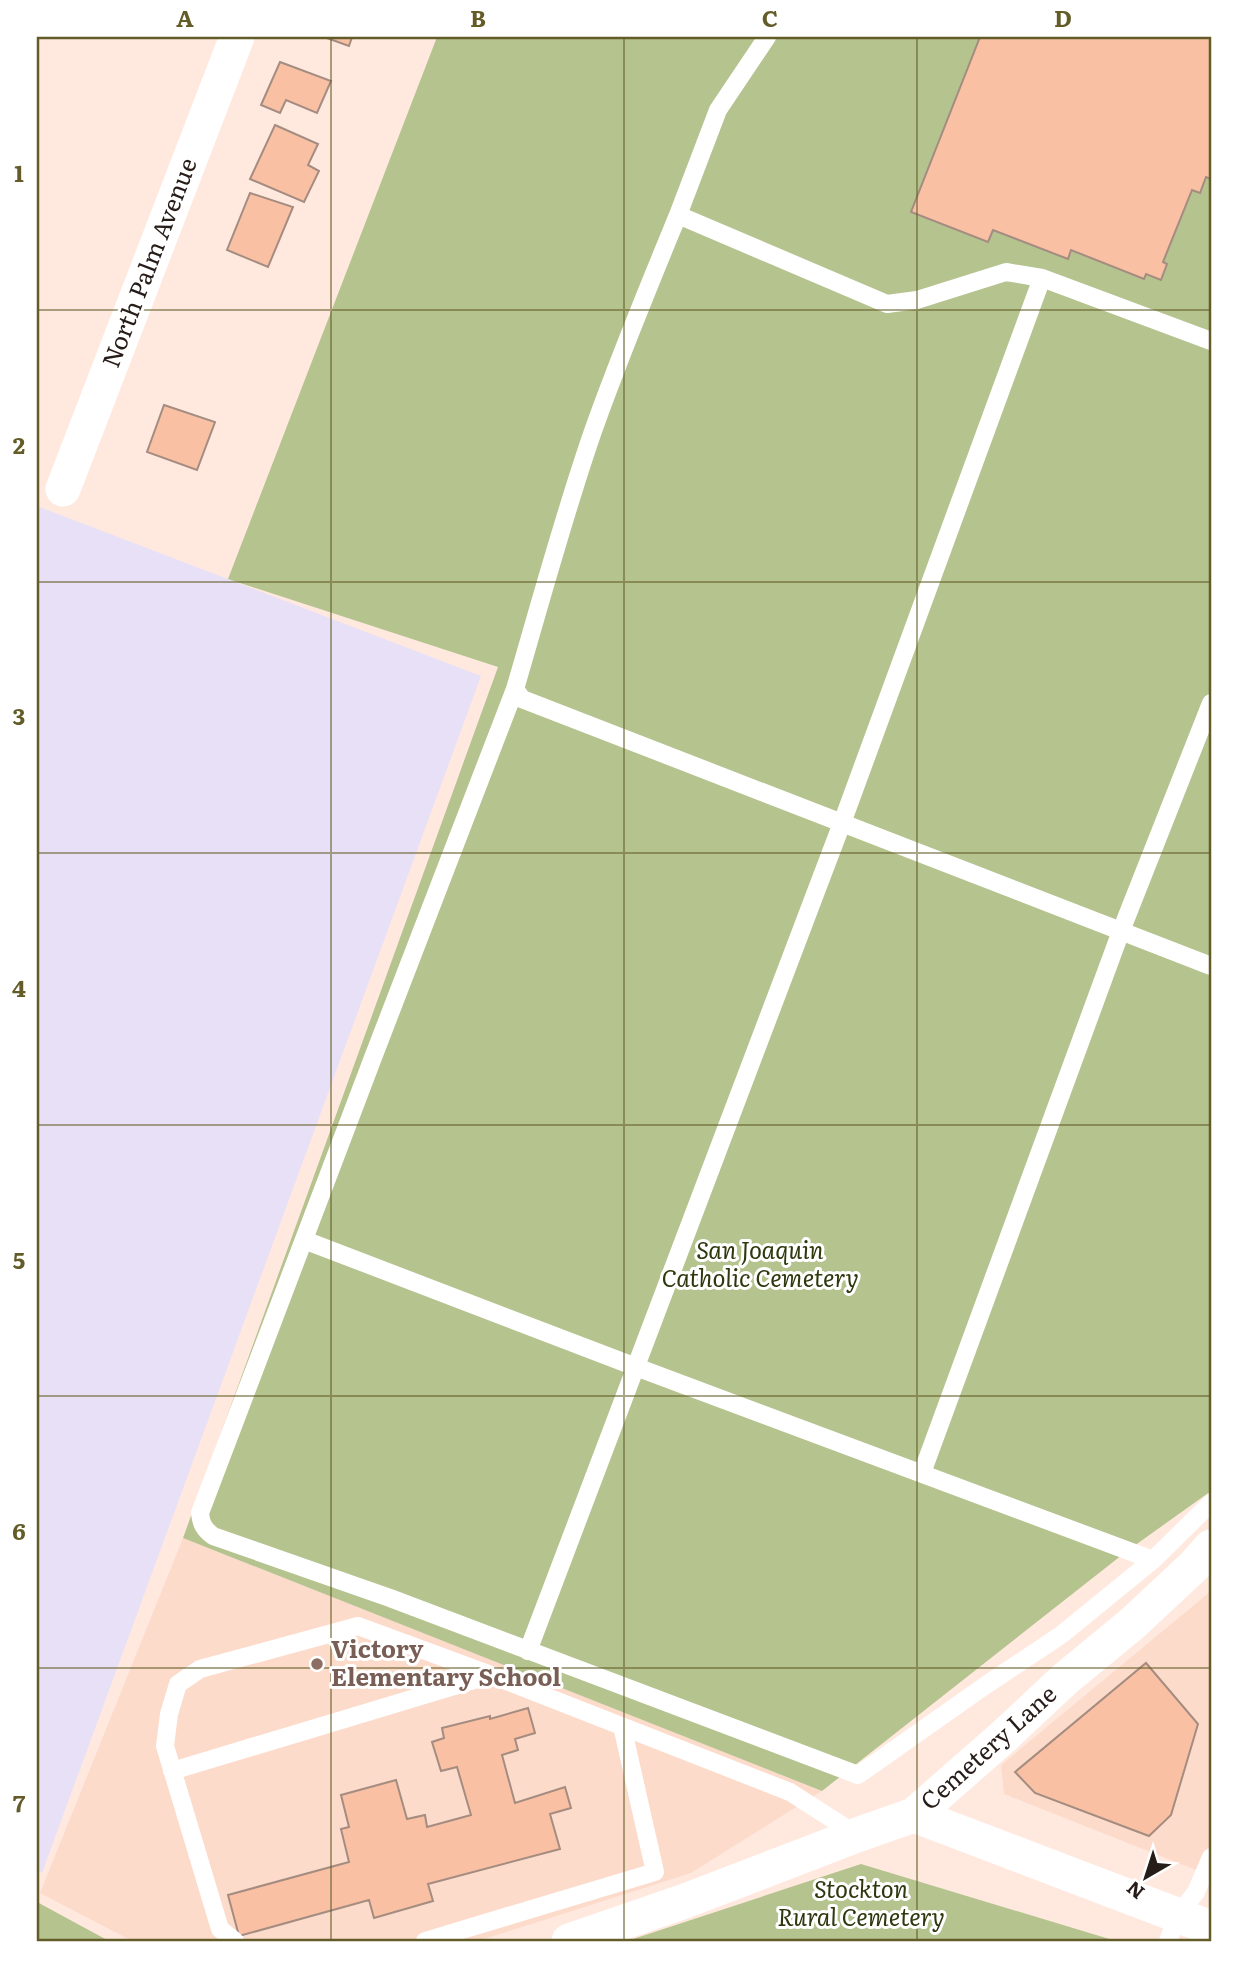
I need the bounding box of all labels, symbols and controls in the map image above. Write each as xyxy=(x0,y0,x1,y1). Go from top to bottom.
text: A xyxy=(176,0,194,34)
text: B xyxy=(470,0,486,34)
text: C xyxy=(762,0,778,34)
text: D xyxy=(1054,0,1072,34)
street label: North Palm Avenue xyxy=(92,152,204,372)
text: 1 xyxy=(14,155,24,189)
text: 2 xyxy=(13,427,25,461)
text: 3 xyxy=(13,698,25,732)
text: 4 xyxy=(12,970,26,1004)
park label: San Joaquin Catholic Cemetery xyxy=(661,1231,859,1294)
text: 5 xyxy=(13,1242,25,1276)
text: 6 xyxy=(12,1513,26,1547)
place label: Victory Elementary School xyxy=(331,1630,561,1693)
marker: Victory Elementary School xyxy=(309,1656,325,1672)
street label: Cemetery Lane xyxy=(912,1676,1063,1817)
text: 7 xyxy=(13,1785,26,1819)
north arrow xyxy=(1112,1842,1182,1912)
park label: Stockton Rural Cemetery xyxy=(777,1870,945,1933)
text: N xyxy=(1120,1875,1150,1907)

